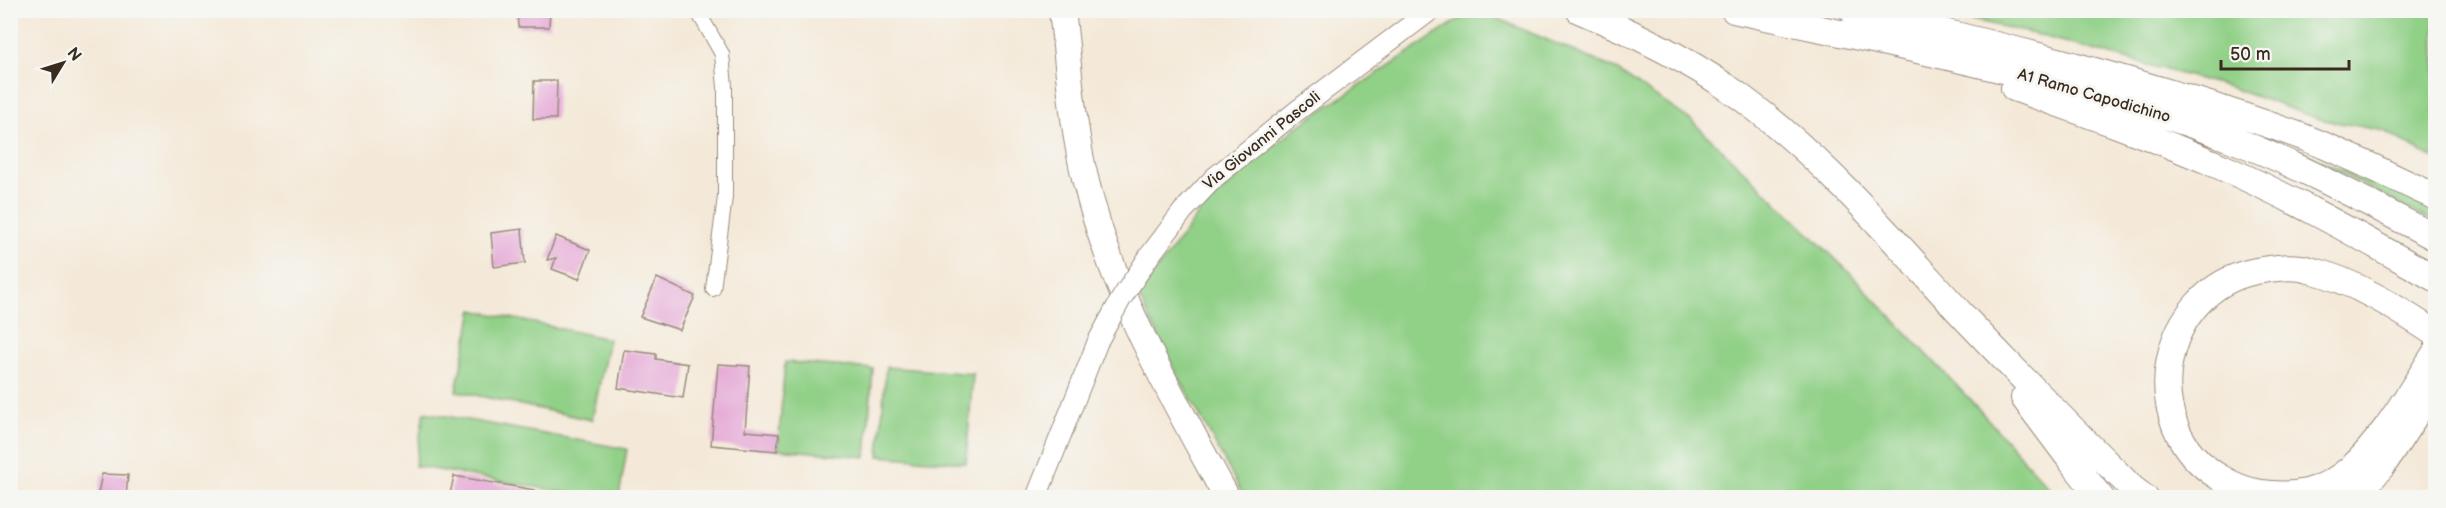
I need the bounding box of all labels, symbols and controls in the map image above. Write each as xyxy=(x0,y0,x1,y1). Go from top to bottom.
north arrow xyxy=(33,33,93,93)
scale bar xyxy=(2221,33,2348,71)
text: N xyxy=(62,44,85,65)
text: 50 m xyxy=(2230,44,2271,65)
street label: A1 Ramo Capodichino xyxy=(2015,65,2173,127)
street label: Via Giovanni Pascoli xyxy=(1199,88,1325,194)

